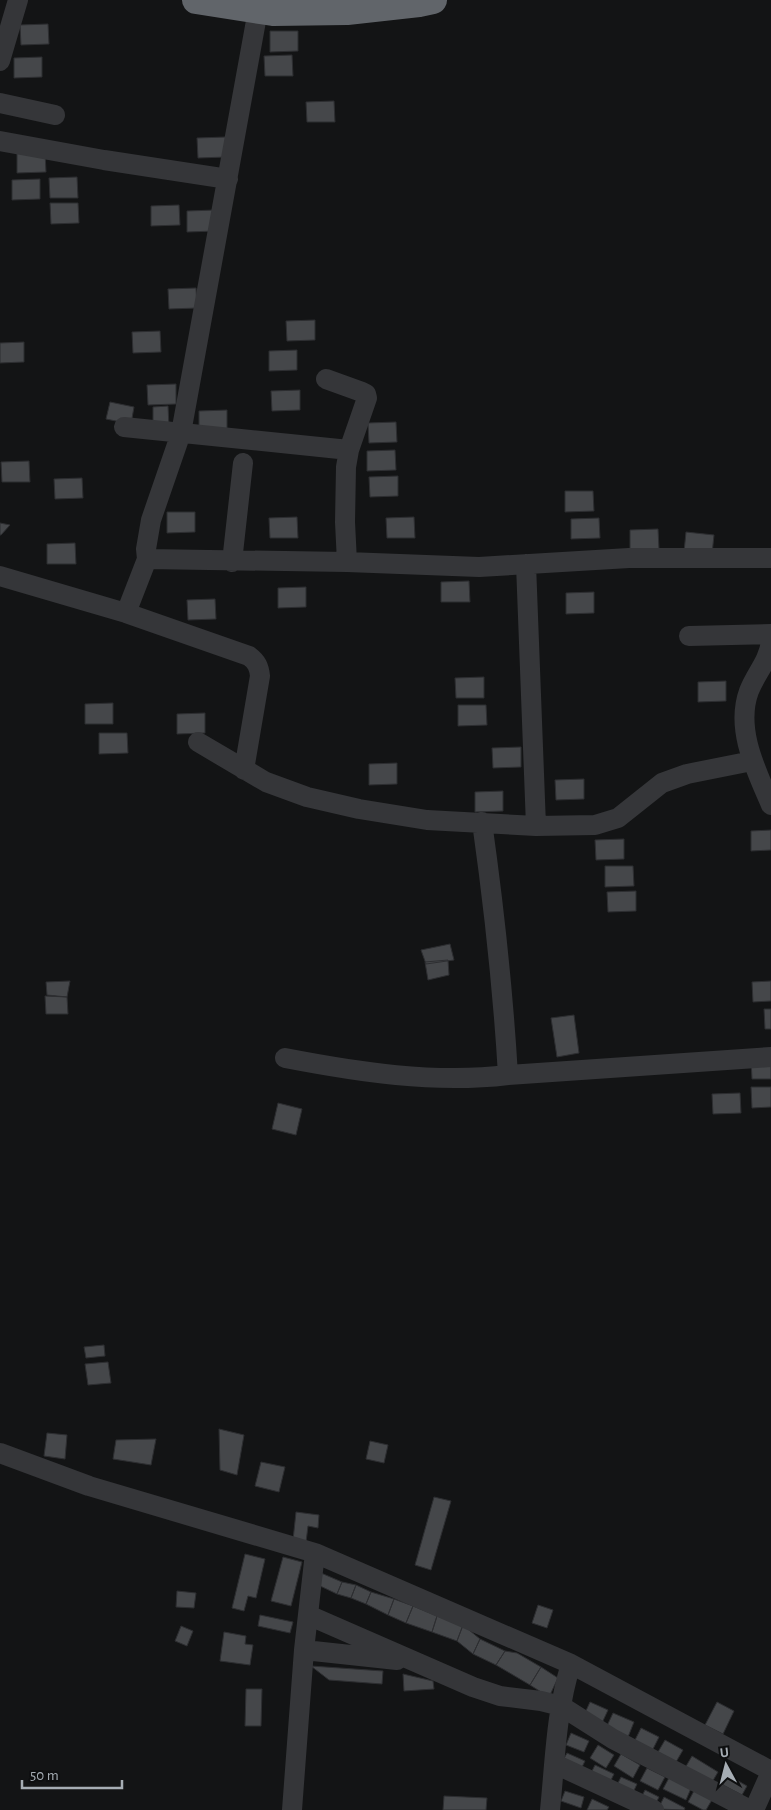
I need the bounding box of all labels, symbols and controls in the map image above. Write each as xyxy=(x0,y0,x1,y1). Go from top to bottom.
north arrow xyxy=(701,1740,751,1790)
text: U xyxy=(719,1746,730,1761)
scale bar xyxy=(22,1758,122,1790)
text: 50 m xyxy=(30,1768,59,1783)

